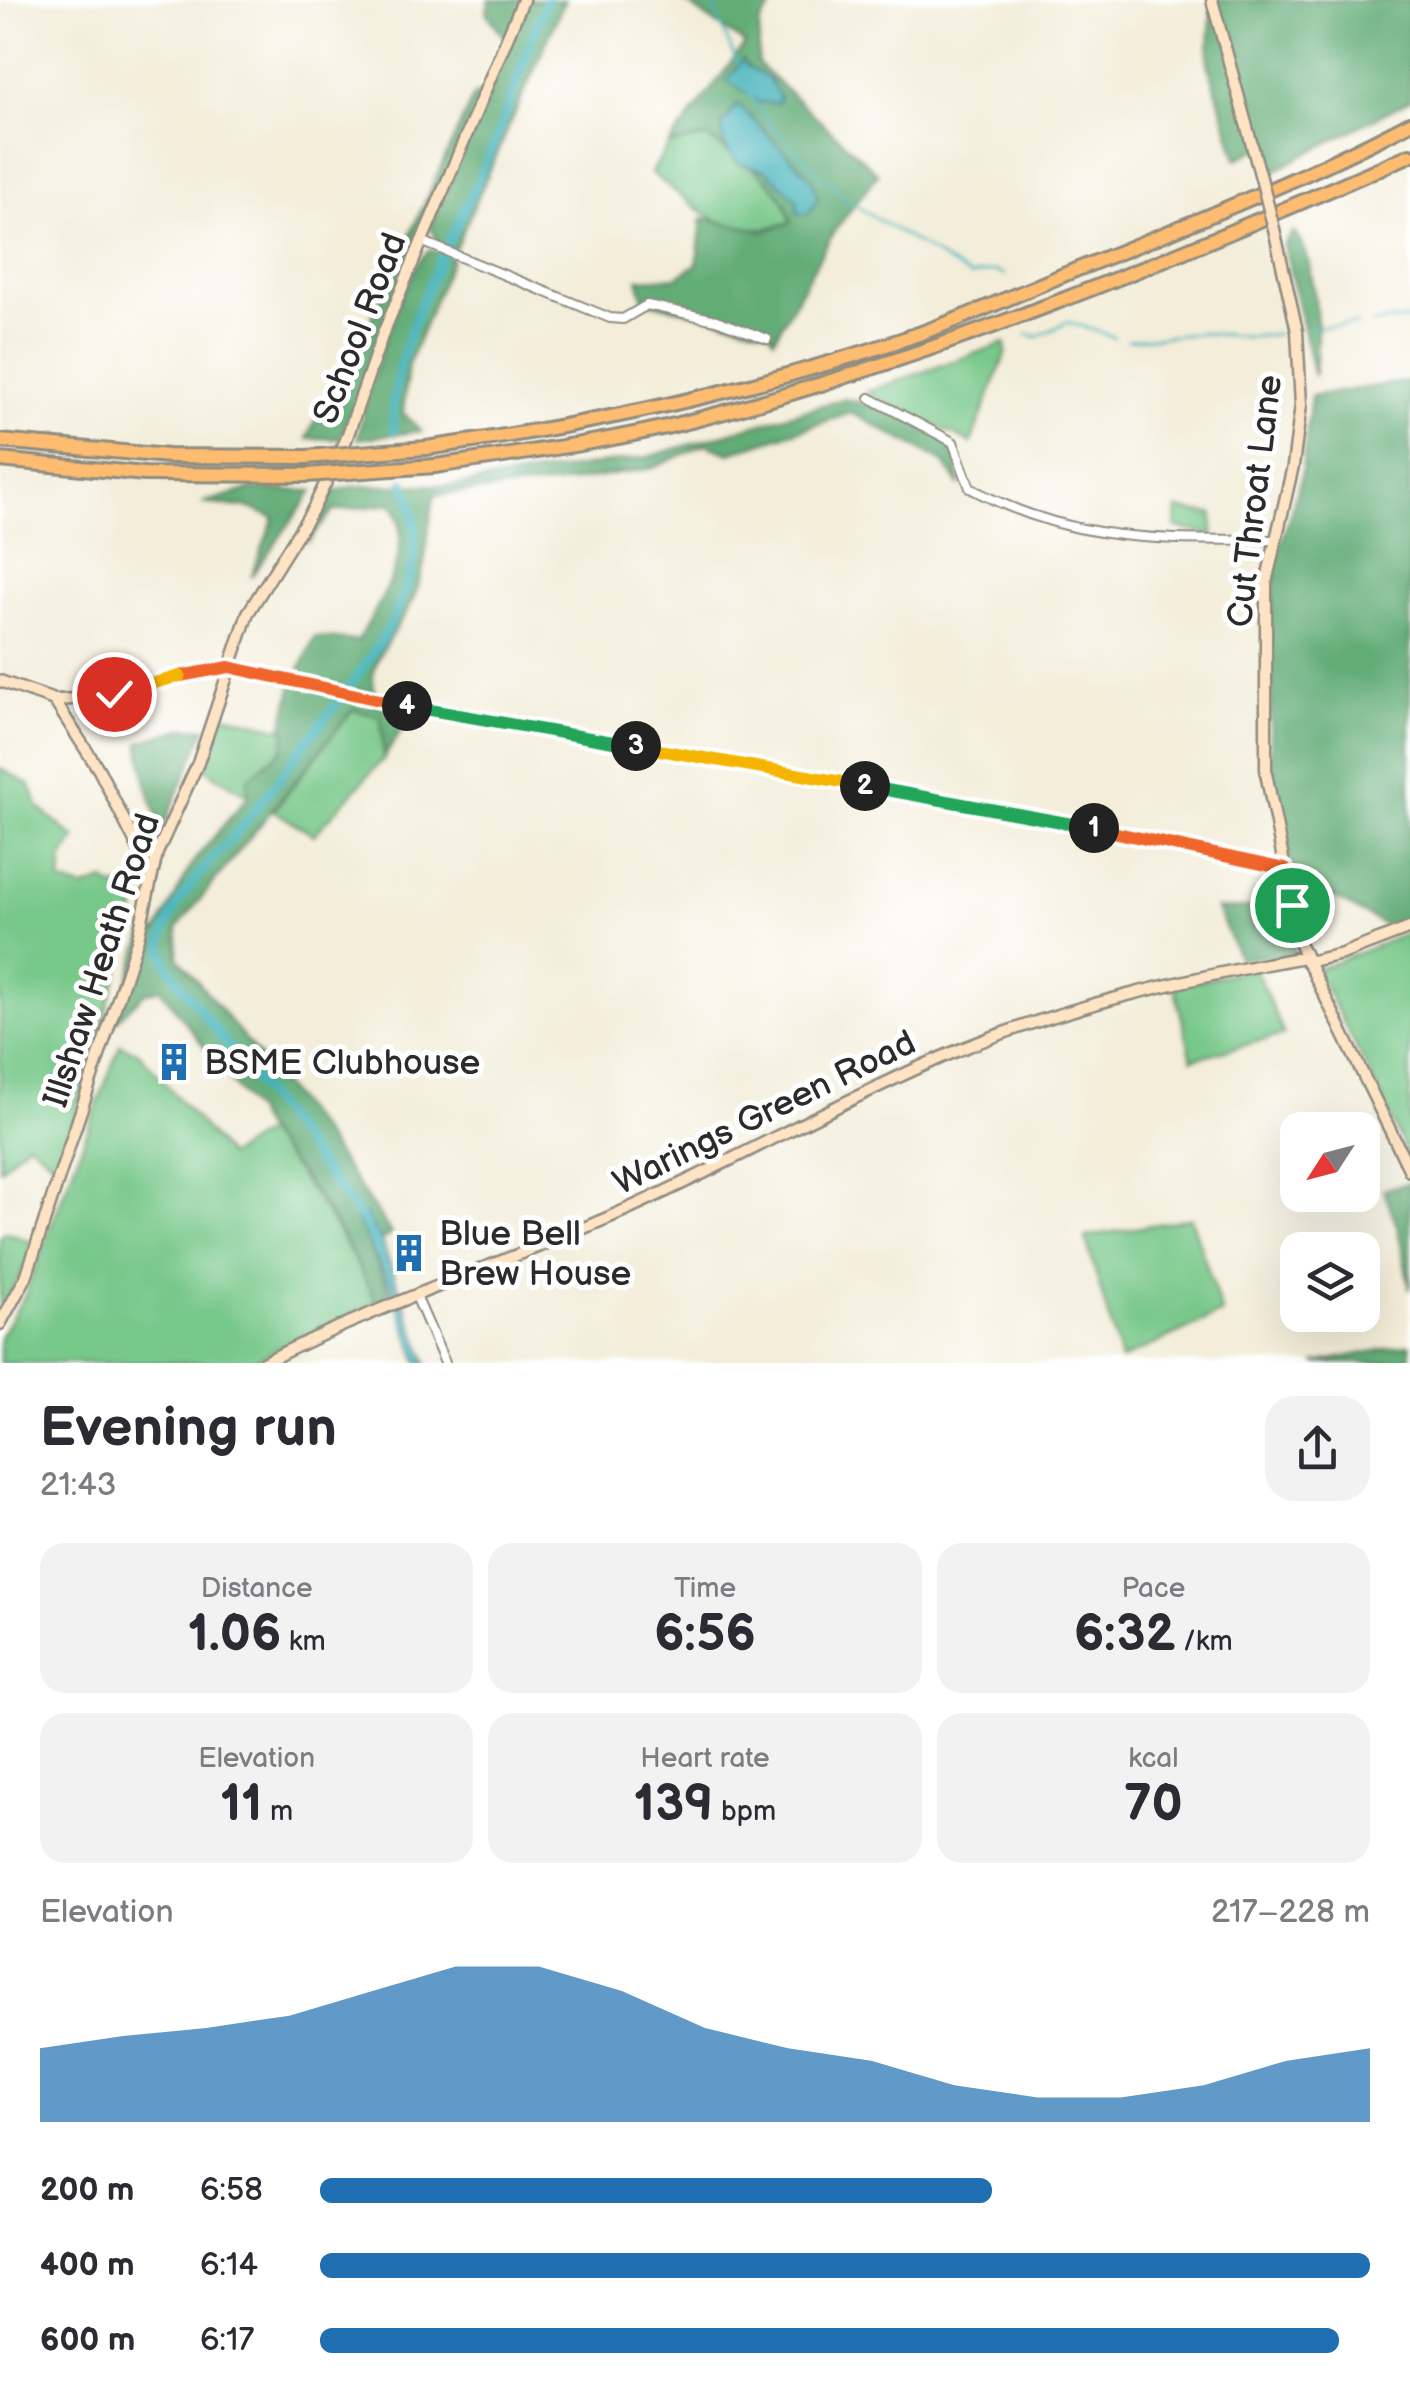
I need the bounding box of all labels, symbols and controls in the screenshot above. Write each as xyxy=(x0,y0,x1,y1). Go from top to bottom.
street label: School Road xyxy=(304,227,416,430)
street label: Cut Throat Lane xyxy=(1219,372,1292,630)
pin xyxy=(72,652,157,737)
icon: check xyxy=(87,667,142,722)
pin: 4 xyxy=(382,681,432,731)
text: 4 xyxy=(399,689,415,722)
pin: 3 xyxy=(611,721,661,771)
text: 3 xyxy=(628,729,644,762)
pin: 2 xyxy=(840,761,890,811)
text: 2 xyxy=(857,769,873,802)
pin: 1 xyxy=(1069,803,1119,853)
street label: Illshaw Heath Road xyxy=(35,808,170,1113)
text: 1 xyxy=(1088,811,1100,844)
pin xyxy=(1250,863,1335,948)
icon: arrive xyxy=(1265,878,1320,933)
street label: Warings Green Road xyxy=(607,1022,923,1205)
building icon: BSME Clubhouse xyxy=(153,1041,195,1083)
place label: BSME Clubhouse xyxy=(204,1042,480,1085)
north arrow xyxy=(1280,1112,1380,1212)
map controls xyxy=(1280,1112,1380,1332)
place label: Blue Bell Brew House xyxy=(439,1213,631,1296)
building icon: Blue Bell Brew House xyxy=(388,1232,430,1274)
button: layers xyxy=(1280,1232,1380,1332)
text: Evening run xyxy=(40,1395,337,1462)
button: share xyxy=(1265,1396,1370,1501)
text: 21:43 xyxy=(40,1466,116,1505)
text: Distance xyxy=(201,1572,313,1605)
text: Time xyxy=(674,1572,736,1605)
text: Pace xyxy=(1121,1572,1185,1605)
text: 1.06 xyxy=(188,1605,281,1665)
text: 6:56 xyxy=(654,1605,756,1665)
text: 6:32 xyxy=(1074,1605,1176,1665)
text: km xyxy=(281,1625,326,1658)
text: /km xyxy=(1176,1625,1233,1658)
text: Elevation xyxy=(198,1742,315,1775)
text: Heart rate xyxy=(640,1742,770,1775)
text: kcal xyxy=(1128,1742,1178,1775)
text: 11 xyxy=(220,1775,262,1835)
text: 139 xyxy=(634,1775,713,1835)
text: 70 xyxy=(1124,1775,1183,1835)
text: m xyxy=(262,1795,293,1828)
text: bpm xyxy=(713,1795,776,1828)
text: Elevation xyxy=(40,1893,173,1932)
text: 217–228 m xyxy=(1211,1893,1370,1932)
text: 200 m xyxy=(40,2171,134,2210)
text: 6:58 xyxy=(200,2171,263,2210)
text: 400 m xyxy=(40,2246,135,2285)
text: 6:14 xyxy=(200,2246,258,2285)
text: 600 m xyxy=(40,2321,135,2360)
text: 6:17 xyxy=(200,2321,254,2360)

